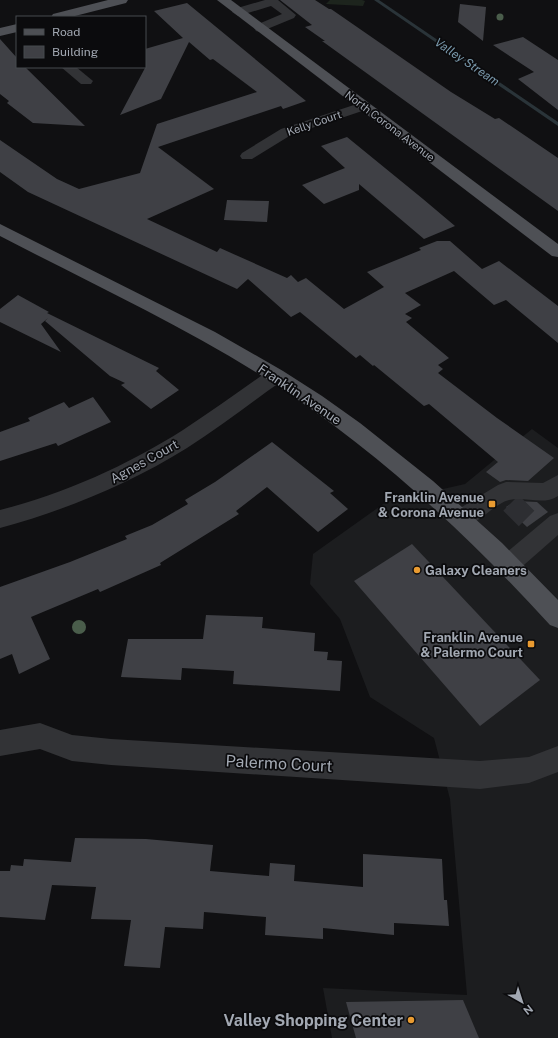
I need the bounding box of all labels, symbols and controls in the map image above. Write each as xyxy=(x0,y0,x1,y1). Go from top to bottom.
legend xyxy=(16,16,146,68)
text: Road xyxy=(52,25,80,39)
water label: Valley Stream xyxy=(432,35,502,89)
text: Building xyxy=(52,45,98,59)
street label: North Corona Avenue xyxy=(343,88,437,164)
street label: Kelly Court xyxy=(285,108,343,138)
street label: Franklin Avenue xyxy=(255,361,344,428)
street label: Agnes Court xyxy=(108,437,181,486)
place label: Franklin Avenue & Corona Avenue xyxy=(378,490,484,520)
marker: Franklin Avenue & Corona Avenue xyxy=(487,499,497,509)
place label: Galaxy Cleaners xyxy=(425,563,527,578)
marker: Galaxy Cleaners xyxy=(412,565,422,575)
place label: Franklin Avenue & Palermo Court xyxy=(420,630,523,660)
marker: Franklin Avenue & Palermo Court xyxy=(526,639,536,649)
street label: Palermo Court xyxy=(225,751,333,776)
north arrow xyxy=(502,982,542,1022)
text: N xyxy=(521,1002,535,1017)
place label: Valley Shopping Center xyxy=(223,1011,403,1030)
marker: Valley Shopping Center xyxy=(406,1015,416,1025)

